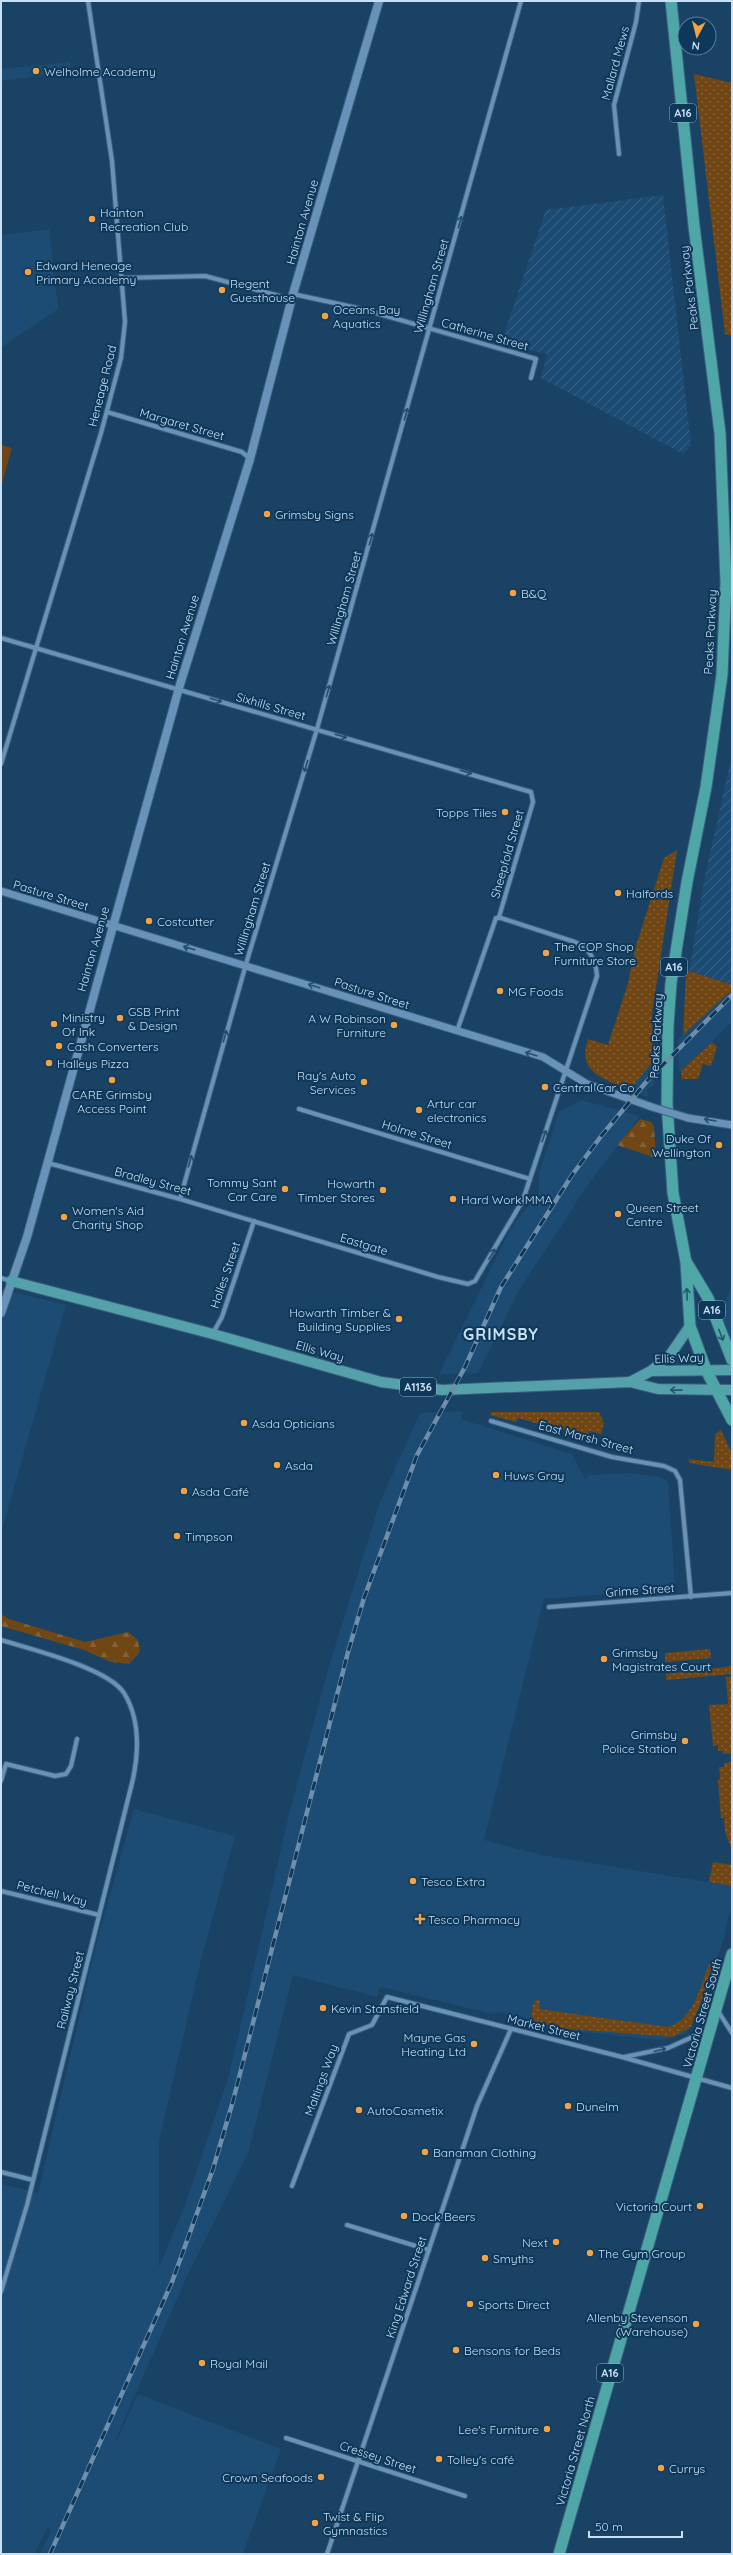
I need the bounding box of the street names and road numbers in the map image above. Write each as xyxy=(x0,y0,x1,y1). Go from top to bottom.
street label: Mallard Mews xyxy=(598,24,632,102)
road number: A16 xyxy=(670,104,696,122)
street label: Hainton Avenue xyxy=(283,177,321,266)
street label: Willingham Street xyxy=(410,237,452,335)
street label: Peaks Parkway xyxy=(676,245,702,331)
street label: Catherine Street xyxy=(440,314,530,354)
street label: Heneage Road xyxy=(85,344,119,428)
street label: Margaret Street xyxy=(138,405,226,443)
street label: Willingham Street xyxy=(323,549,365,647)
street label: Peaks Parkway xyxy=(700,589,720,675)
street label: Hainton Avenue xyxy=(162,593,202,681)
street label: Sixhills Street xyxy=(234,689,308,723)
street label: Sheepfold Street xyxy=(487,808,527,900)
street label: Willingham Street xyxy=(231,860,273,958)
street label: Pasture Street xyxy=(11,876,91,914)
street label: Hainton Avenue xyxy=(74,904,112,993)
road number: A16 xyxy=(661,958,687,976)
street label: Pasture Street xyxy=(333,974,411,1012)
street label: Peaks Parkway xyxy=(646,993,666,1079)
street label: Holme Street xyxy=(380,1116,454,1152)
street label: Bradley Street xyxy=(113,1164,193,1198)
street label: Eastgate xyxy=(338,1230,390,1258)
street label: Holles Street xyxy=(207,1240,243,1310)
road number: A16 xyxy=(699,1301,725,1319)
street label: Ellis Way xyxy=(294,1337,346,1365)
street label: Ellis Way xyxy=(654,1350,704,1366)
road number: A1136 xyxy=(400,1378,436,1396)
street label: East Marsh Street xyxy=(537,1417,635,1457)
street label: Grime Street xyxy=(605,1580,675,1600)
street label: Petchell Way xyxy=(15,1877,89,1909)
street label: Railway Street xyxy=(53,1949,87,2031)
street label: Victoria Street South xyxy=(679,1956,725,2070)
street label: Market Street xyxy=(506,2011,582,2043)
street label: Maltings Way xyxy=(301,2042,341,2118)
street label: King Edward Street xyxy=(382,2234,430,2340)
road number: A16 xyxy=(597,2364,623,2382)
street label: Victoria Street North xyxy=(552,2394,598,2508)
street label: Cressey Street xyxy=(338,2438,418,2476)

